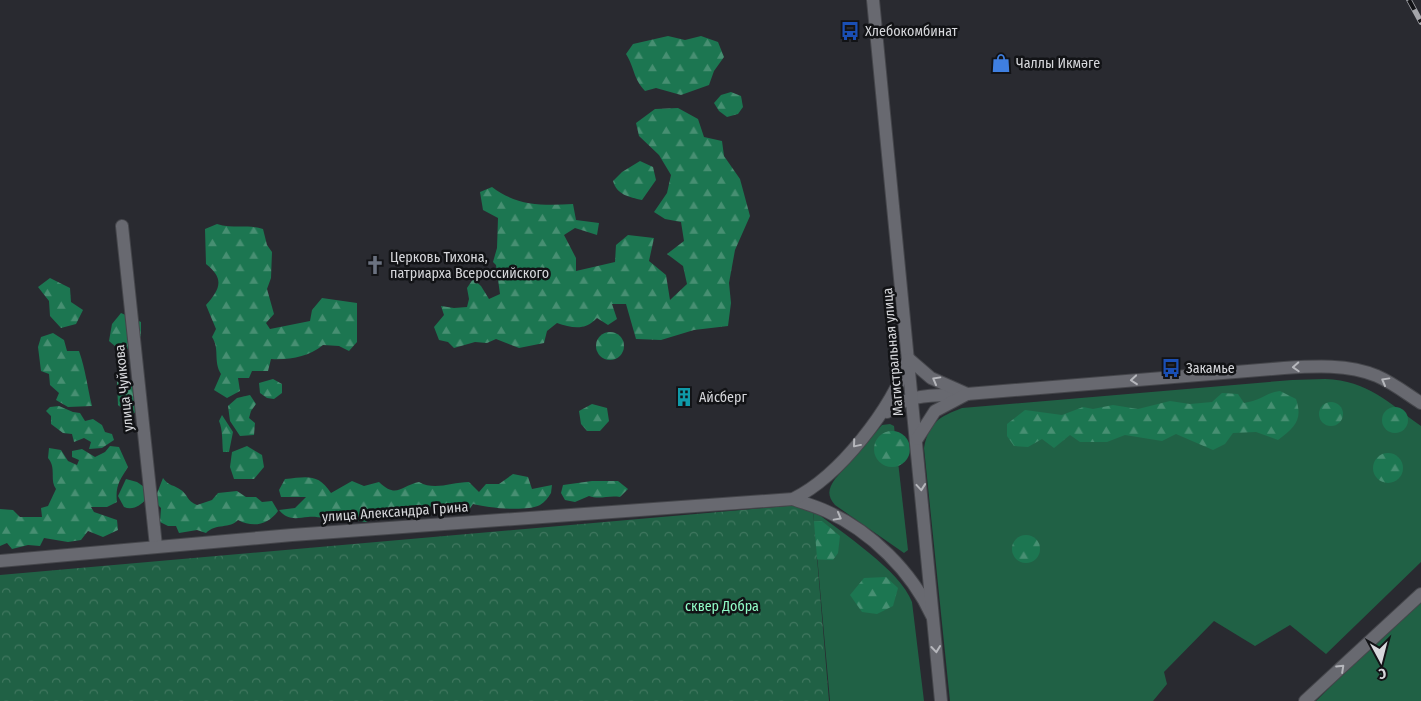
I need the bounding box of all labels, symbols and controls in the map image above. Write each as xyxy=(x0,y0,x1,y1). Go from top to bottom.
bus stop icon: Хлебокомбинат xyxy=(839,20,861,42)
place label: Хлебокомбинат xyxy=(865,23,958,40)
shop icon: Чаллы Икмәге xyxy=(990,52,1012,74)
place label: Чаллы Икмәге xyxy=(1016,55,1100,72)
place label: Церковь Тихона, патриарха Всероссийского xyxy=(390,249,549,282)
church icon: Церковь Тихона, патриарха Всероссийского xyxy=(364,254,386,276)
street label: Магистральная улица xyxy=(879,287,907,417)
street label: улица Чуйкова xyxy=(111,344,137,432)
bus stop icon: Закамье xyxy=(1160,357,1182,379)
place label: Закамье xyxy=(1186,360,1235,377)
one-way arrow xyxy=(1292,362,1300,373)
one-way arrow xyxy=(1130,375,1138,386)
one-way arrow xyxy=(932,377,941,387)
one-way arrow xyxy=(1381,377,1390,387)
building icon: Айсберг xyxy=(673,386,695,408)
place label: Айсберг xyxy=(699,389,747,406)
one-way arrow xyxy=(853,438,861,447)
one-way arrow xyxy=(915,484,926,492)
street label: улица Александра Грина xyxy=(321,498,469,526)
one-way arrow xyxy=(833,511,842,521)
park label: сквер Добра xyxy=(685,598,759,615)
north arrow xyxy=(1356,636,1406,686)
one-way arrow xyxy=(930,645,941,653)
one-way arrow xyxy=(1336,665,1345,674)
text: С xyxy=(1377,665,1387,682)

